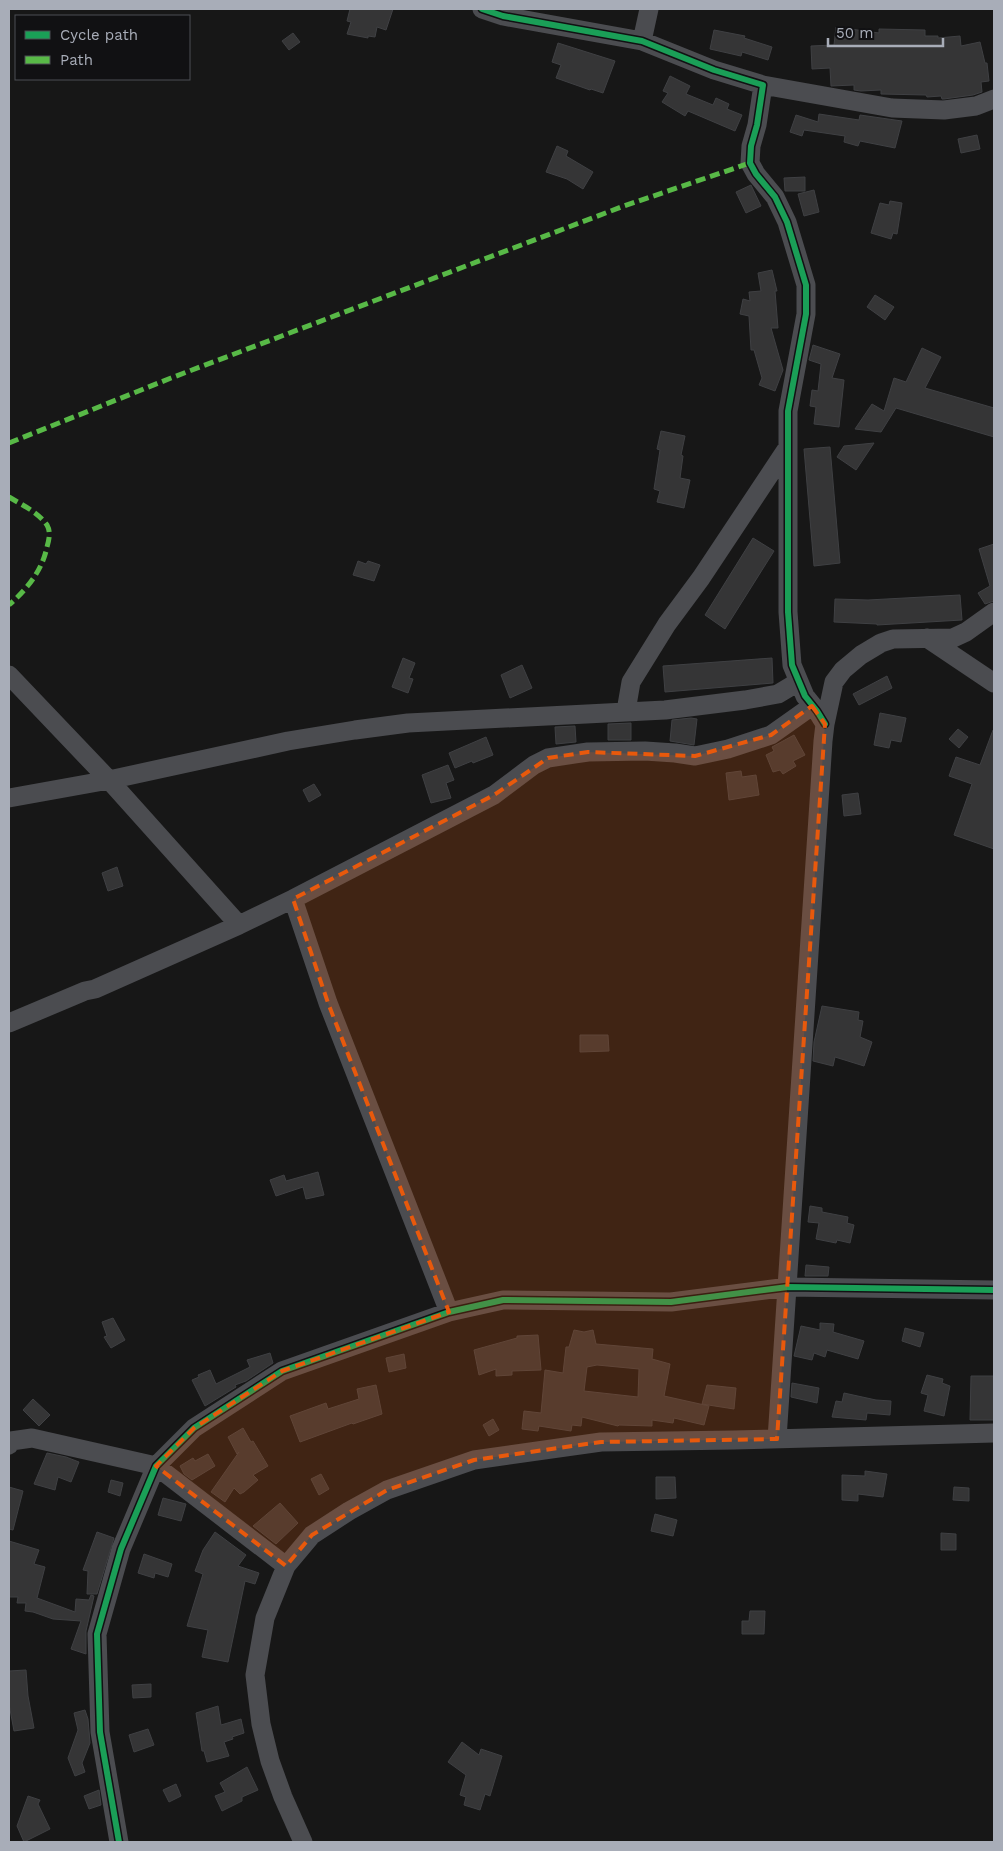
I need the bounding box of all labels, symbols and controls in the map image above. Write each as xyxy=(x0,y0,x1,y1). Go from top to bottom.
legend xyxy=(15,15,190,80)
scale bar xyxy=(828,15,943,47)
text: 50 m xyxy=(836,24,873,42)
text: Cycle path xyxy=(60,26,138,44)
text: Path xyxy=(60,51,93,69)

